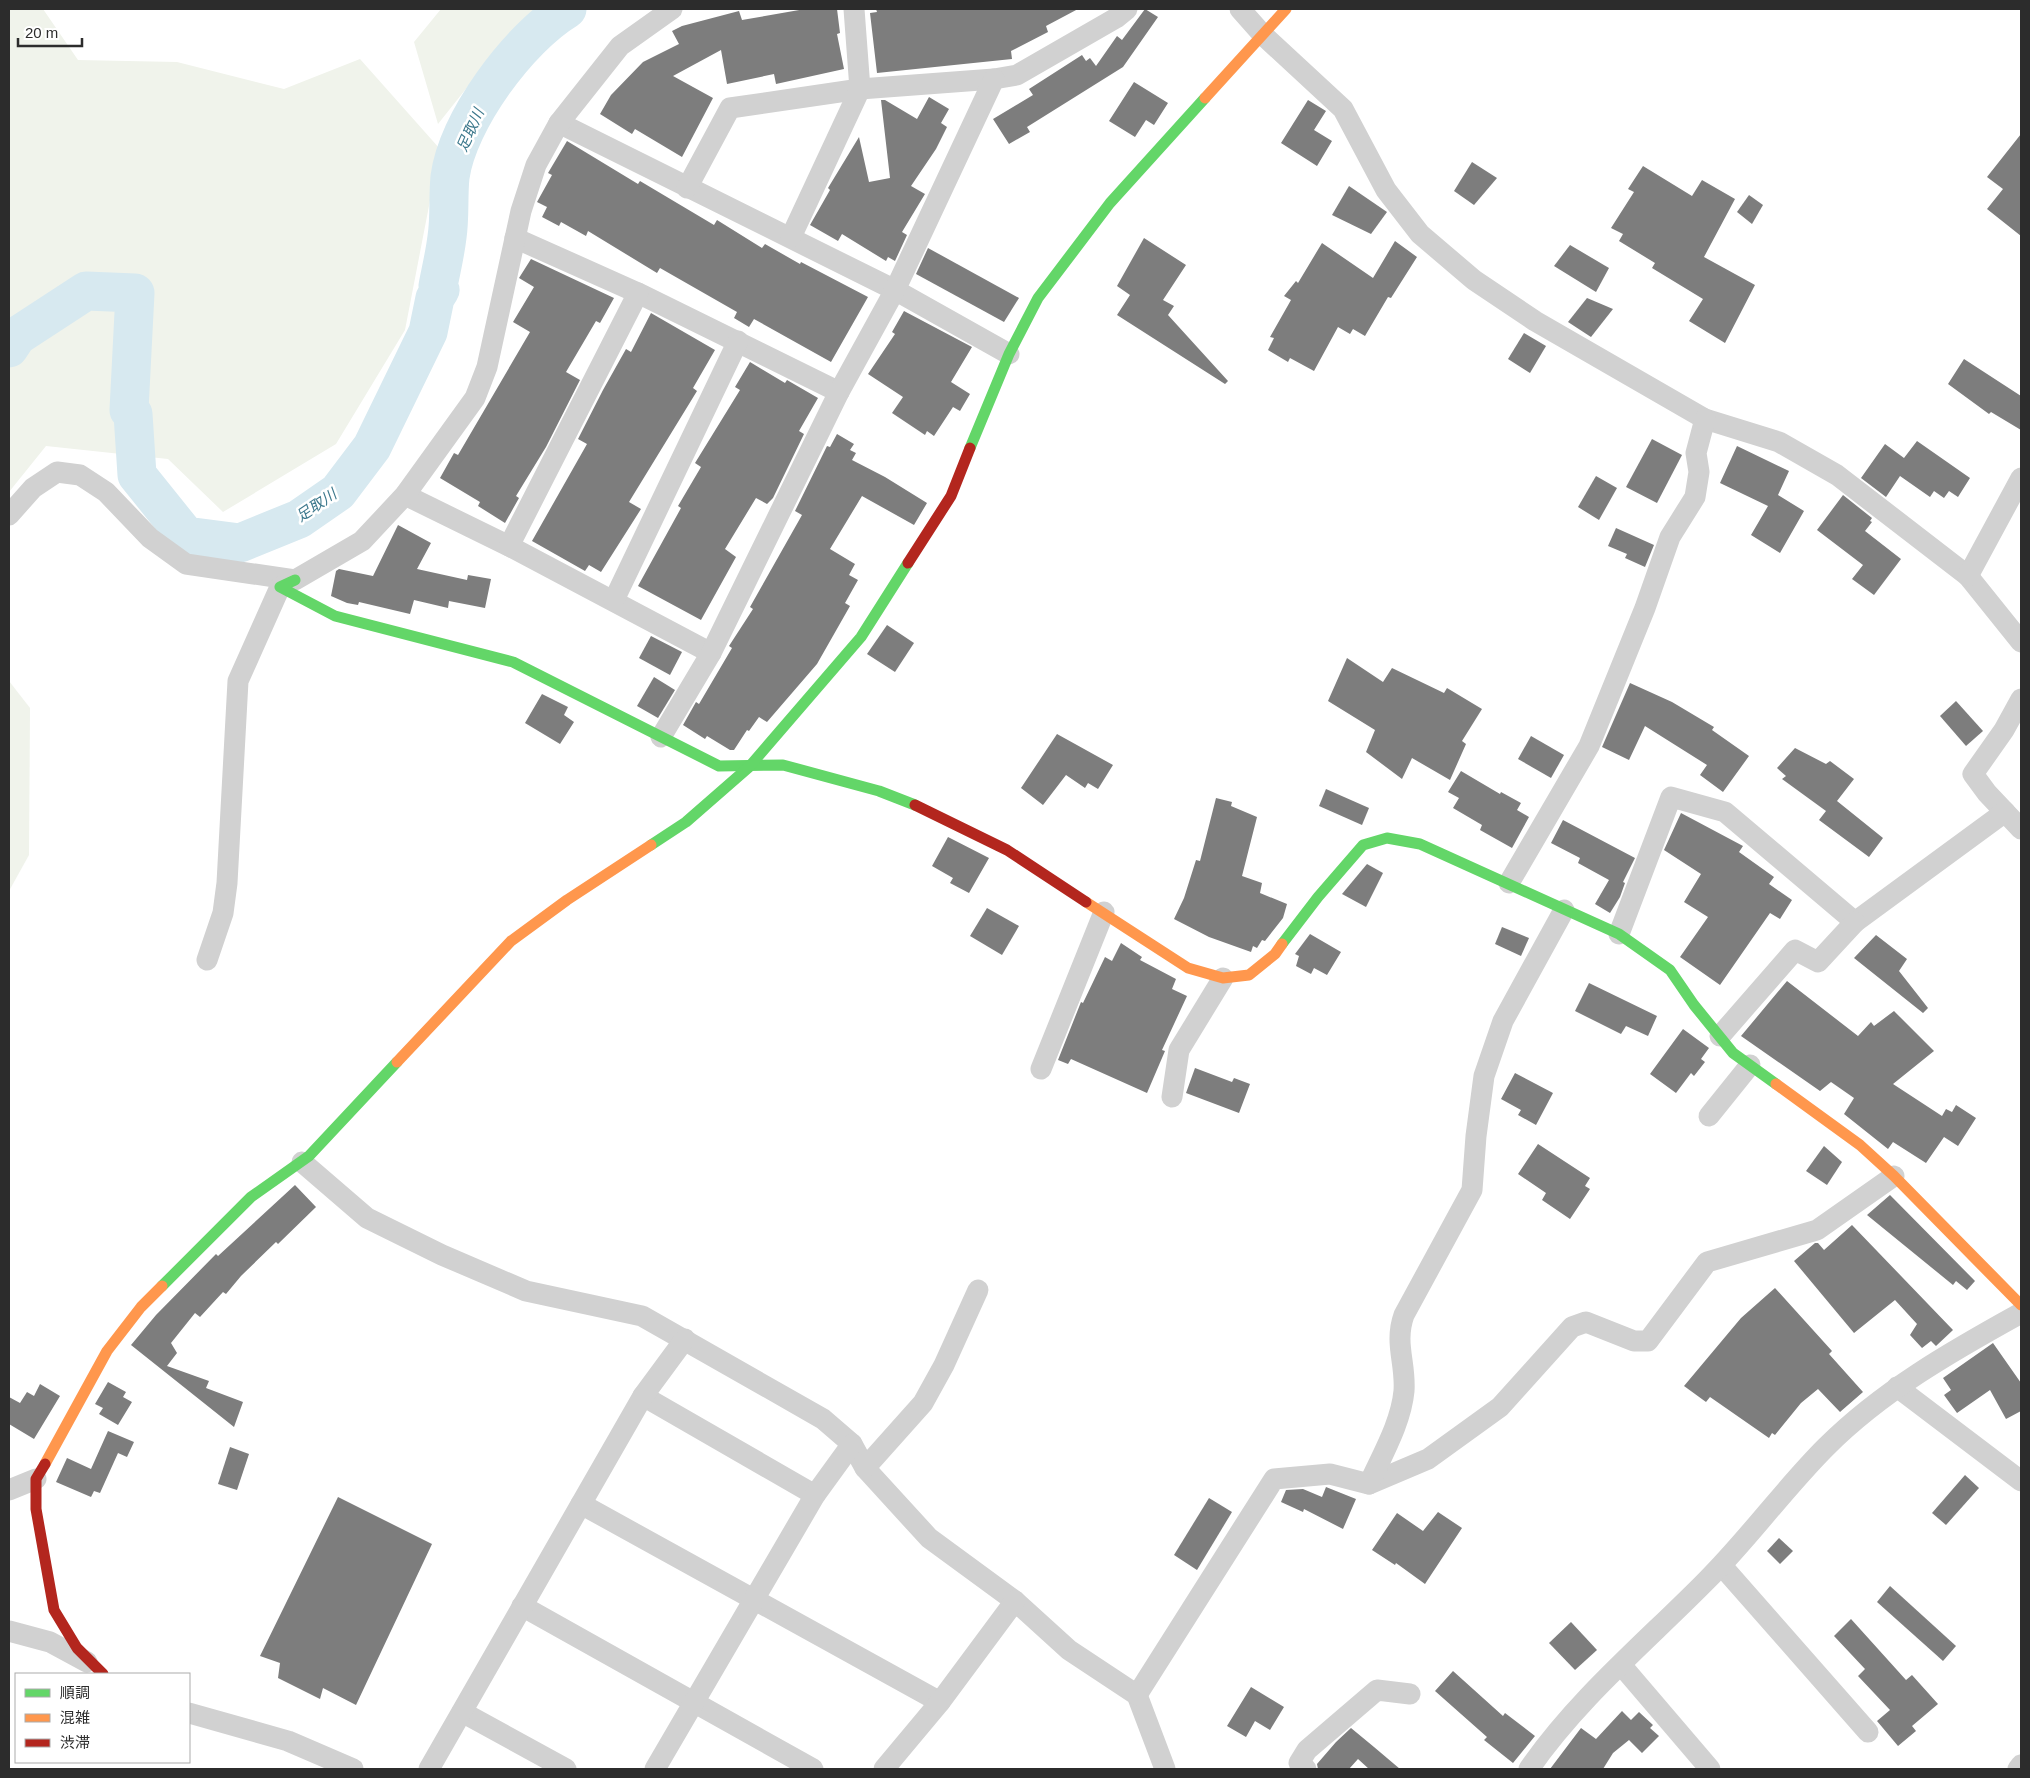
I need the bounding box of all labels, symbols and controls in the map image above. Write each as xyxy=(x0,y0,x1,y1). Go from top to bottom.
scale bar xyxy=(18,15,81,47)
text: 20 m xyxy=(25,24,58,41)
water label: 足取川 xyxy=(453,104,488,154)
water label: 足取川 xyxy=(293,484,341,525)
legend xyxy=(15,1673,190,1763)
text: 順調 xyxy=(60,1684,90,1701)
text: 混雑 xyxy=(60,1709,90,1726)
text: 渋滞 xyxy=(60,1734,90,1751)

